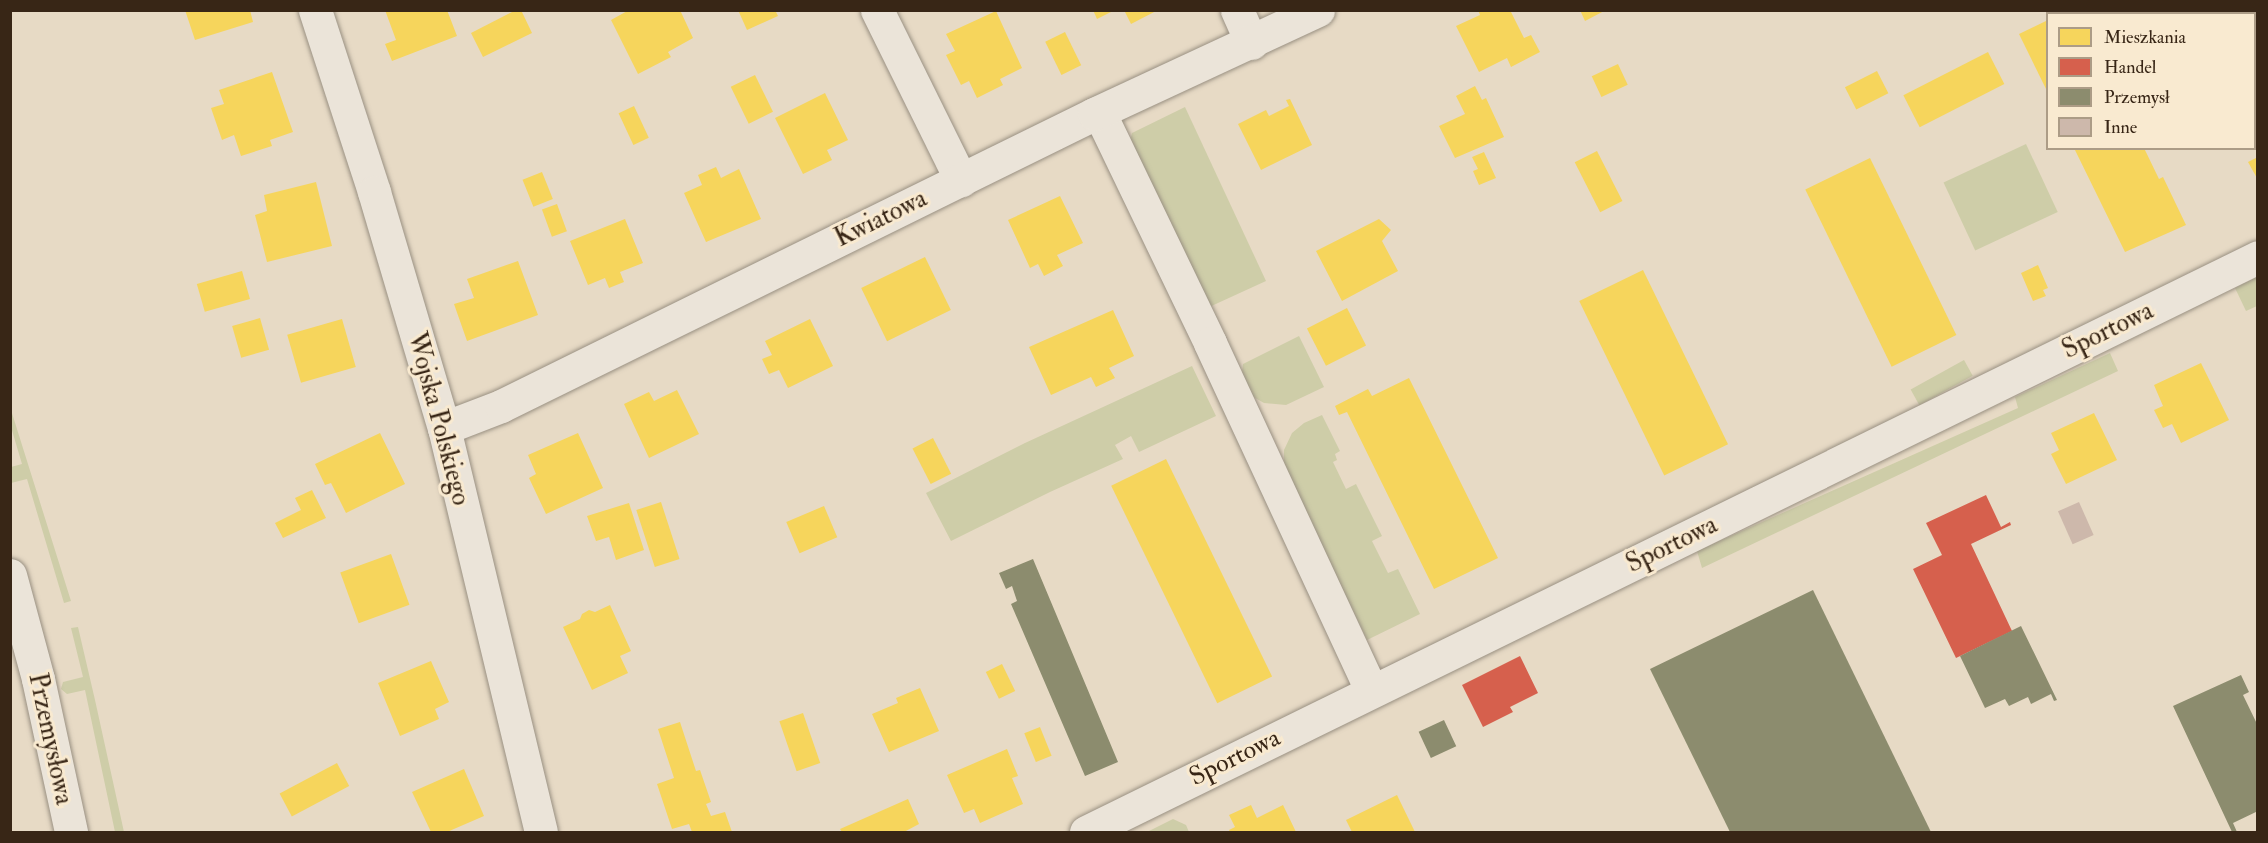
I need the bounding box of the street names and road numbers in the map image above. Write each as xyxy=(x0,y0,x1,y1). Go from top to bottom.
street label: Kwiatowa xyxy=(830,183,932,255)
street label: Sportowa xyxy=(2057,296,2159,366)
street label: Wojska Polskiego xyxy=(400,329,476,509)
street label: Sportowa xyxy=(1621,510,1723,580)
street label: Przemysłowa xyxy=(21,670,79,808)
street label: Sportowa xyxy=(1184,723,1286,793)

